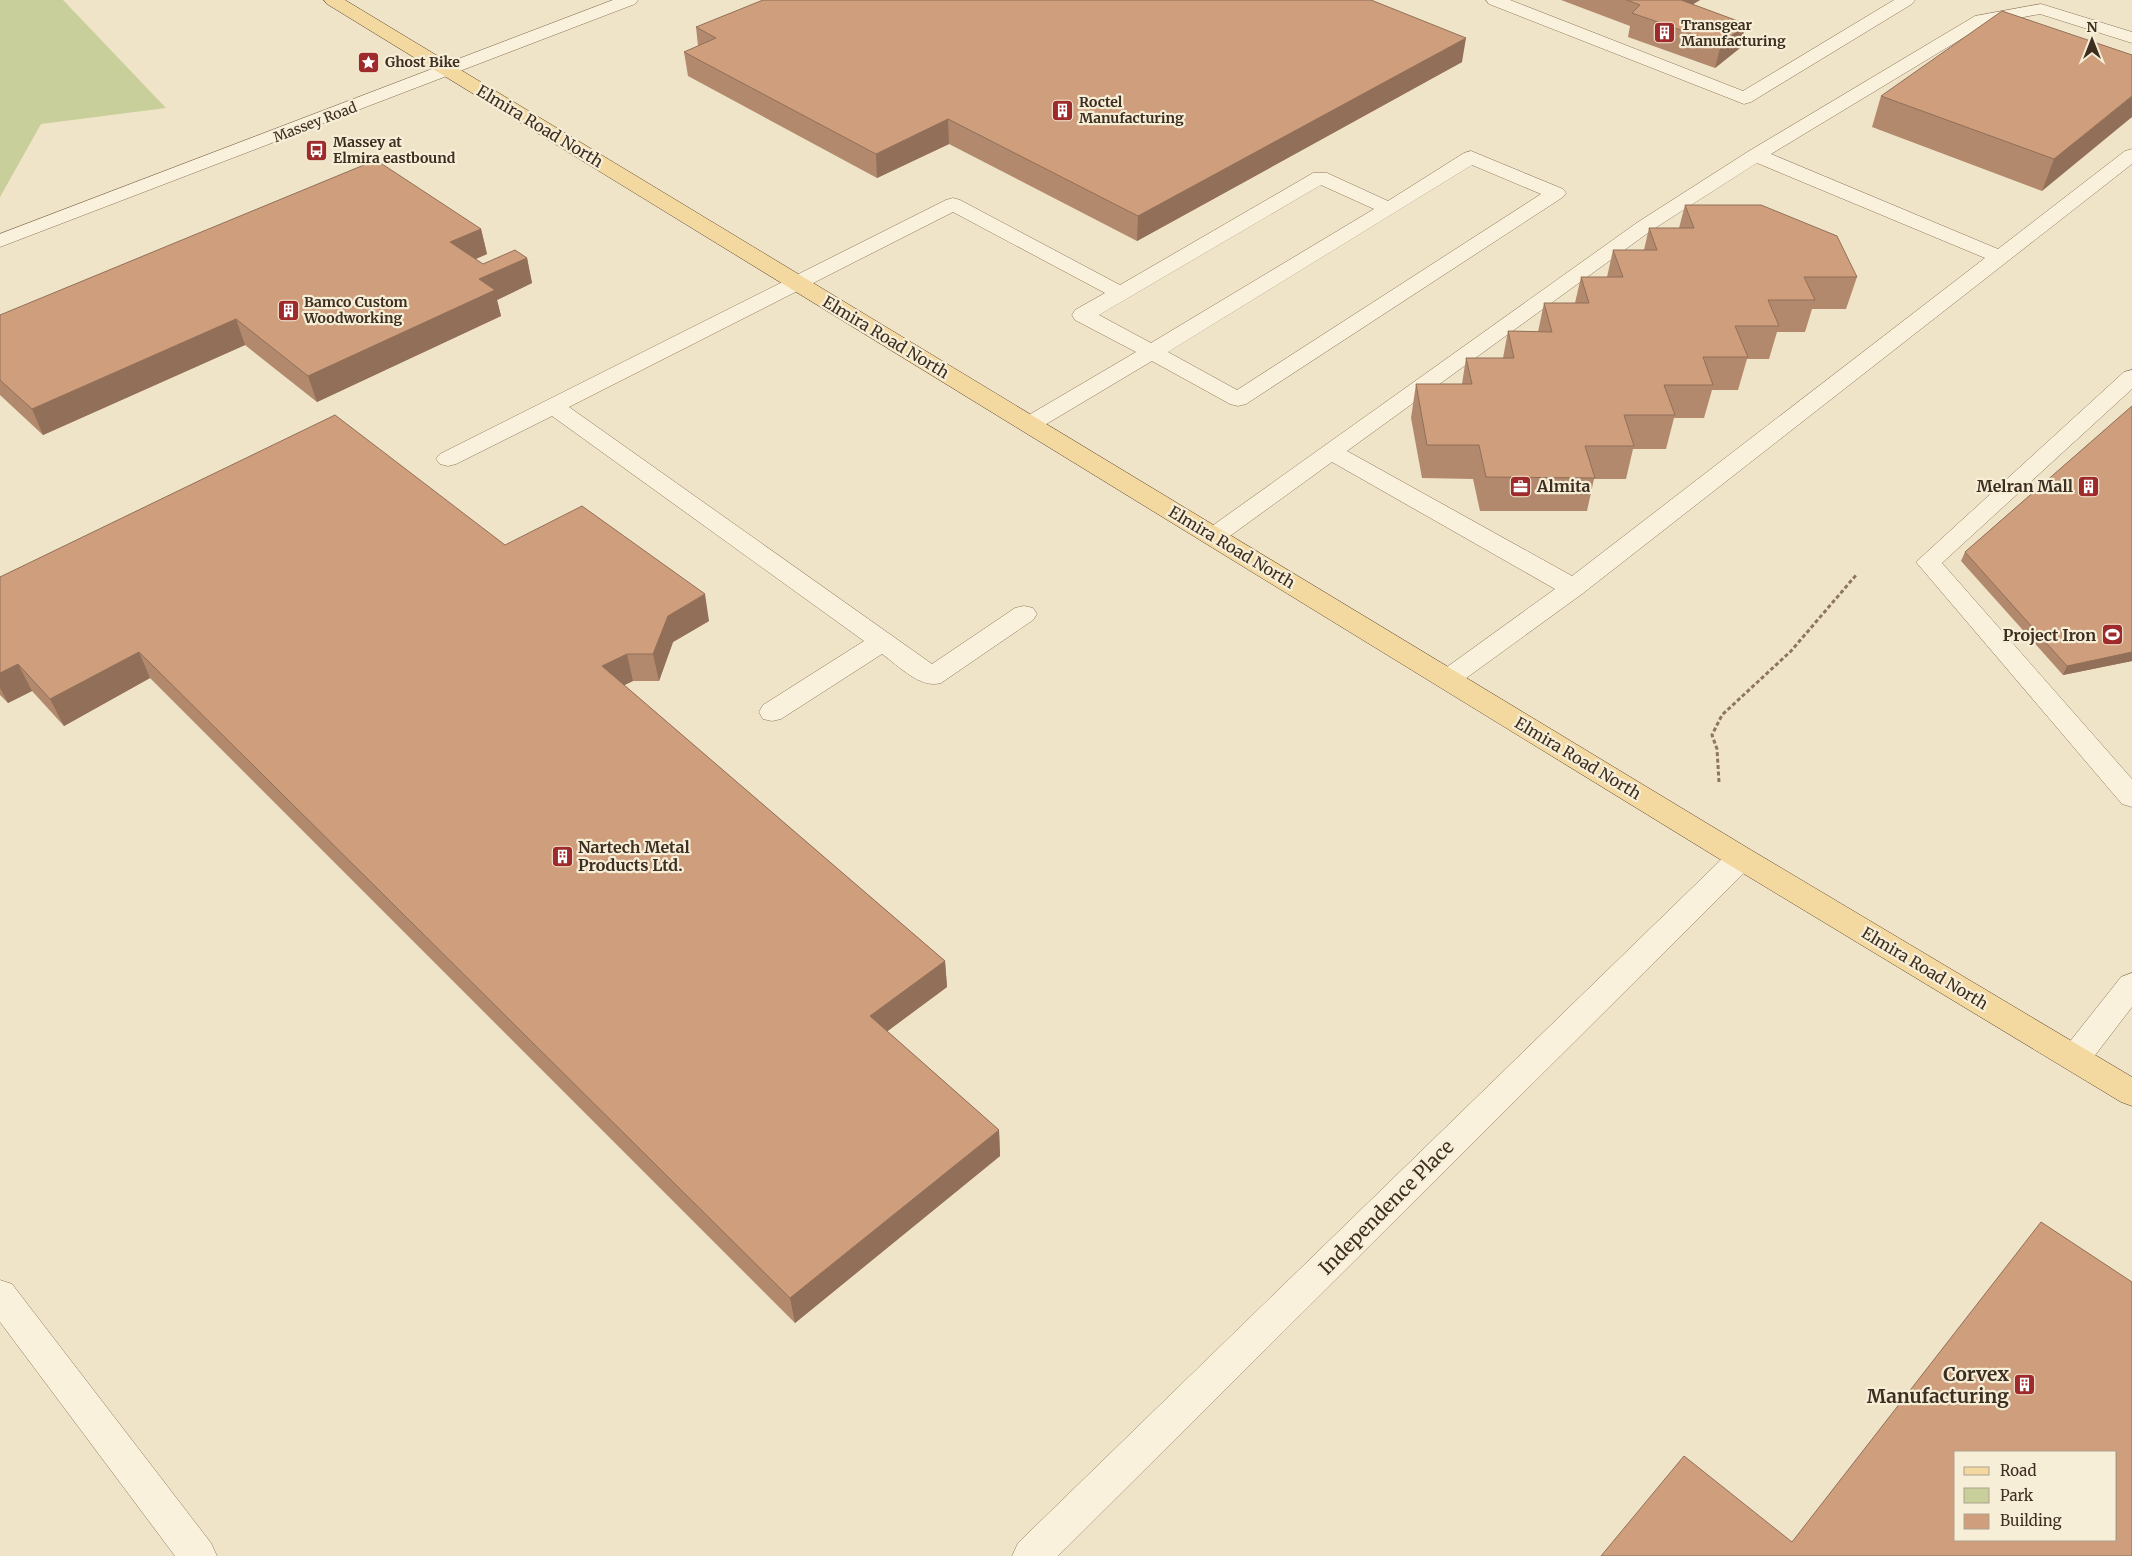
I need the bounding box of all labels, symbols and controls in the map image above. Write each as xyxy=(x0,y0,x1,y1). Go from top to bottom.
north arrow xyxy=(2067,15,2117,65)
place label: Transgear Manufacturing xyxy=(1681,16,1786,50)
text: N xyxy=(2086,18,2098,36)
building icon: Transgear Manufacturing xyxy=(1653,21,1677,45)
place icon: Ghost Bike xyxy=(357,50,381,74)
place label: Ghost Bike xyxy=(385,53,460,71)
street label: Elmira Road North xyxy=(473,80,607,172)
place label: Roctel Manufacturing xyxy=(1079,93,1184,127)
street label: Massey Road xyxy=(271,98,360,146)
building icon: Roctel Manufacturing xyxy=(1051,98,1075,122)
place label: Massey at Elmira eastbound xyxy=(333,133,456,167)
bus stop icon: Massey at Elmira eastbound xyxy=(305,138,329,162)
street label: Elmira Road North xyxy=(819,291,953,383)
place label: Bamco Custom Woodworking xyxy=(303,293,408,327)
building icon: Bamco Custom Woodworking xyxy=(276,298,300,322)
office icon: Almita xyxy=(1509,474,1533,498)
building icon: Melran Mall xyxy=(2077,474,2101,498)
place label: Almita xyxy=(1536,476,1591,496)
place label: Melran Mall xyxy=(1977,476,2073,496)
street label: Elmira Road North xyxy=(1165,501,1299,593)
sports icon: Project Iron xyxy=(2100,623,2124,647)
place label: Project Iron xyxy=(2003,625,2096,645)
street label: Elmira Road North xyxy=(1511,712,1645,804)
place label: Nartech Metal Products Ltd. xyxy=(578,837,690,875)
building icon: Nartech Metal Products Ltd. xyxy=(550,844,574,868)
street label: Elmira Road North xyxy=(1858,922,1992,1014)
street label: Independence Place xyxy=(1314,1134,1459,1279)
place label: Corvex Manufacturing xyxy=(1867,1362,2009,1408)
building icon: Corvex Manufacturing xyxy=(2013,1373,2037,1397)
legend xyxy=(1954,1451,2117,1541)
text: Road xyxy=(2000,1461,2036,1480)
text: Park xyxy=(2000,1486,2034,1505)
text: Building xyxy=(2000,1511,2062,1530)

